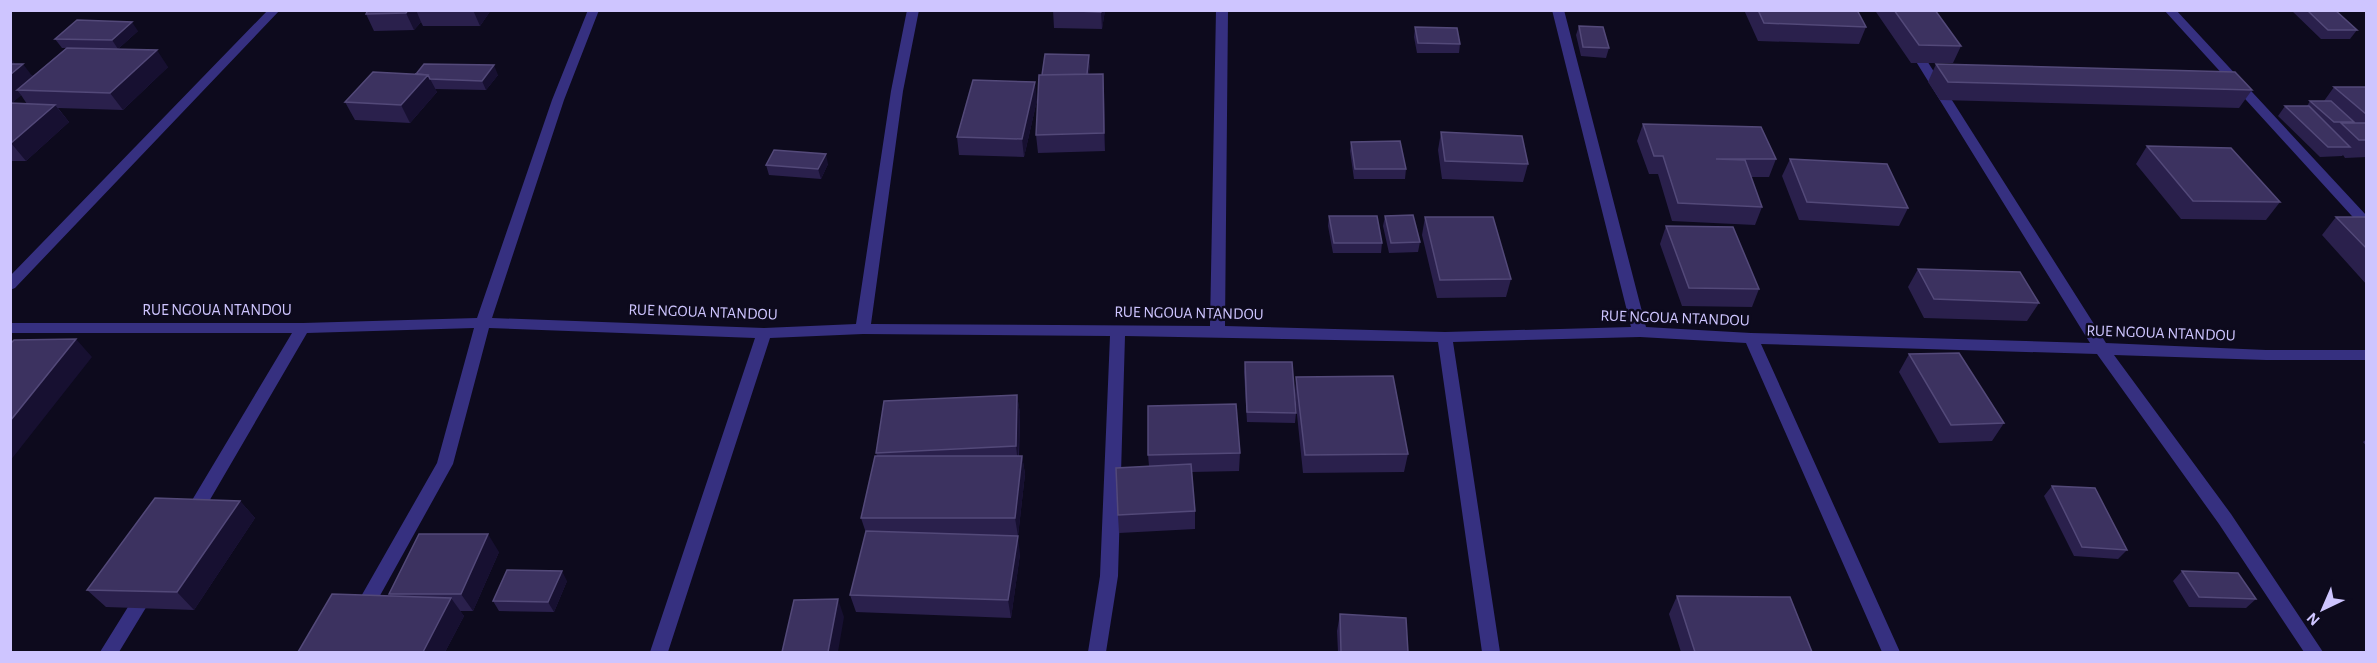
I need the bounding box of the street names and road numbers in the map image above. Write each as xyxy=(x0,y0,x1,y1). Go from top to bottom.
street label: RUE NGOUA NTANDOU xyxy=(628,301,778,323)
street label: RUE NGOUA NTANDOU xyxy=(142,302,292,318)
street label: RUE NGOUA NTANDOU xyxy=(1114,304,1264,322)
street label: RUE NGOUA NTANDOU xyxy=(1600,307,1750,329)
street label: RUE NGOUA NTANDOU xyxy=(2086,322,2236,344)

